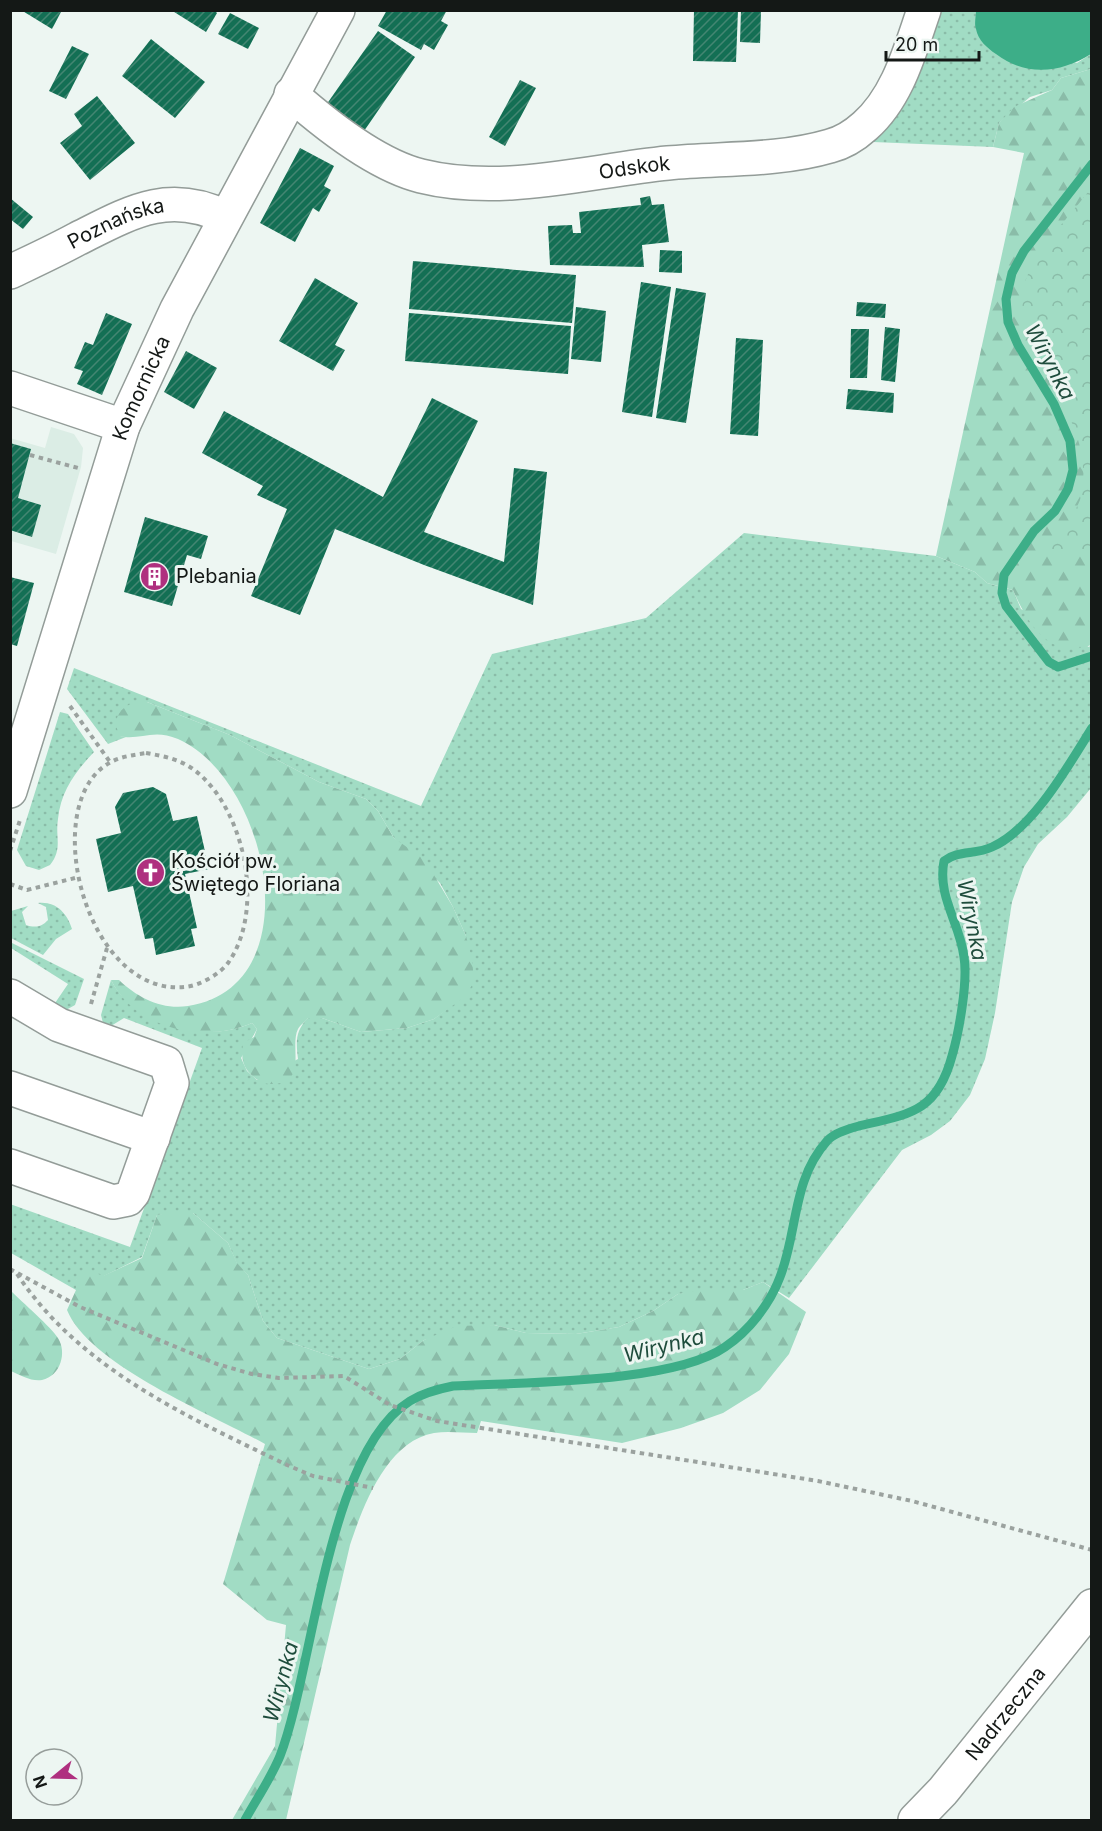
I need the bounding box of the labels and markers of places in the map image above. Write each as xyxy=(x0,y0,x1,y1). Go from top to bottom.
building icon: Plebania xyxy=(139,560,171,592)
place label: Plebania xyxy=(176,564,257,588)
place label: Kościół pw. Świętego Floriana xyxy=(171,849,340,896)
church icon: Kościół pw. Świętego Floriana xyxy=(134,856,166,888)

